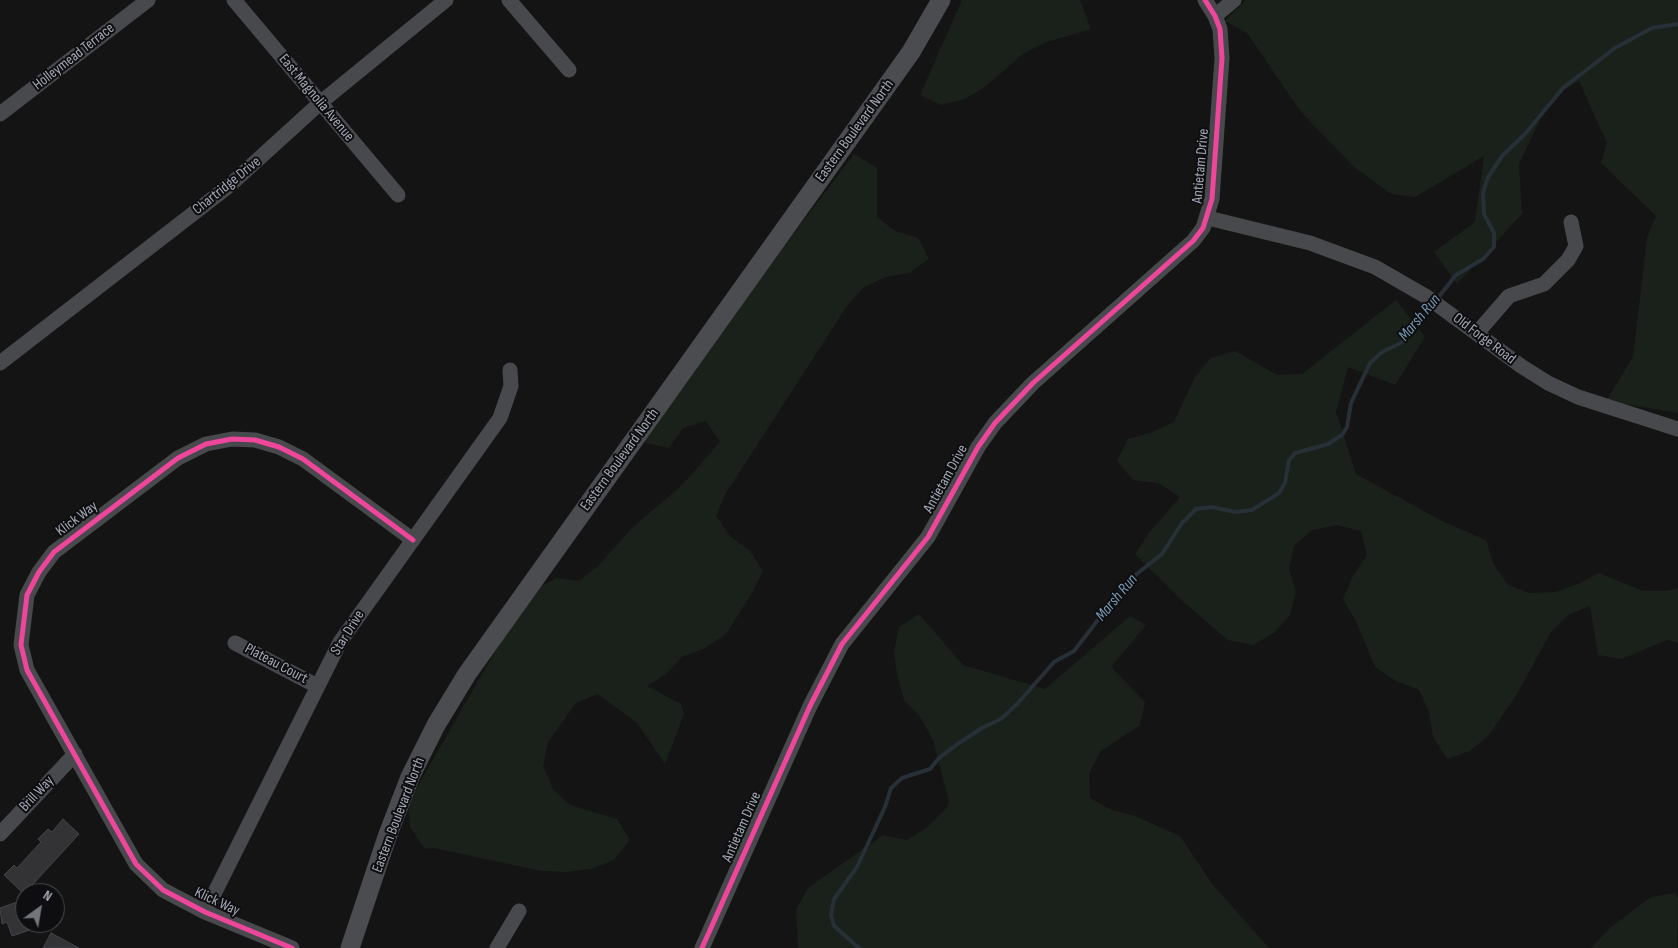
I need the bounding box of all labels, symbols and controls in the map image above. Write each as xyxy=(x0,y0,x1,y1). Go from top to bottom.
street label: Holleymead Terrace xyxy=(30,20,118,94)
street label: East Magnolia Avenue xyxy=(274,51,358,145)
street label: Eastern Boulevard North xyxy=(812,76,898,186)
street label: Antietam Drive xyxy=(1189,128,1213,204)
street label: Chartridge Drive xyxy=(189,153,265,219)
water label: Marsh Run xyxy=(1395,291,1445,345)
street label: Old Forge Road xyxy=(1449,310,1519,368)
street label: Eastern Boulevard North xyxy=(577,405,663,515)
street label: Antietam Drive xyxy=(920,442,972,516)
street label: Klick Way xyxy=(53,497,101,541)
water label: Marsh Run xyxy=(1092,571,1142,625)
street label: Star Drive xyxy=(327,607,369,659)
street label: Plateau Court xyxy=(242,640,310,688)
street label: Eastern Boulevard North xyxy=(369,755,429,875)
street label: Brill Way xyxy=(16,772,58,816)
street label: Antietam Drive xyxy=(719,789,765,865)
north arrow xyxy=(15,883,65,933)
street label: Klick Way xyxy=(192,884,242,920)
text: N xyxy=(40,887,55,905)

